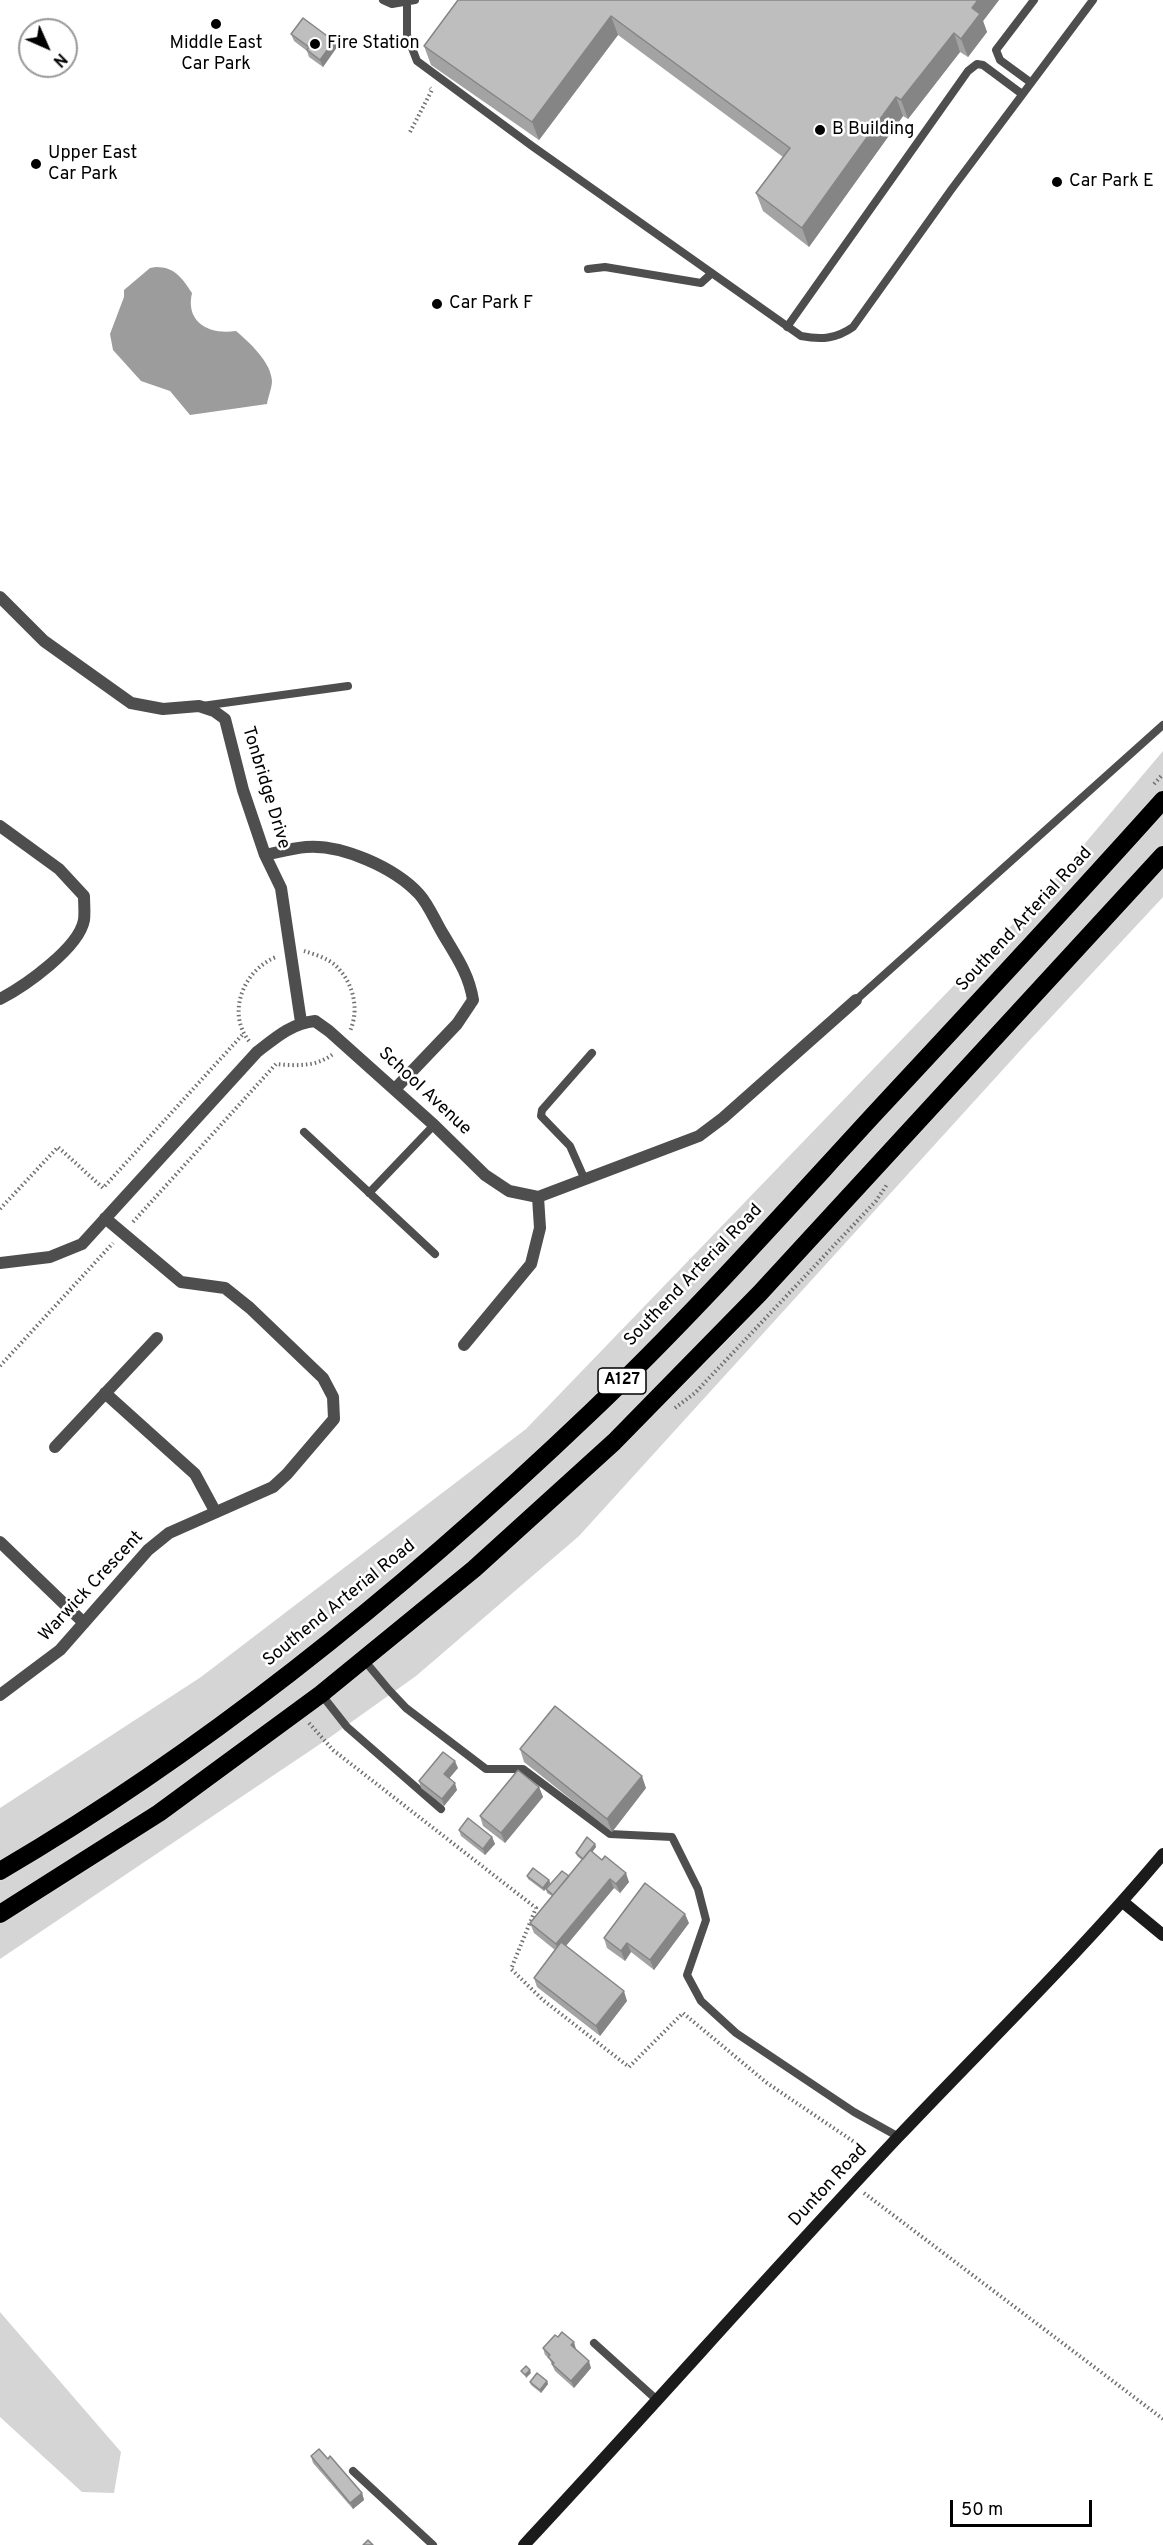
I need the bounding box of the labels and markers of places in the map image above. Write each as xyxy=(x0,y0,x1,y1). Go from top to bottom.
marker: Middle East Car Park xyxy=(209,17,223,31)
place label: Middle East Car Park xyxy=(169,33,263,76)
place label: Fire Station xyxy=(327,33,420,55)
marker: Fire Station xyxy=(308,37,322,51)
place label: B Building xyxy=(832,119,914,141)
marker: B Building xyxy=(813,123,827,137)
place label: Upper East Car Park xyxy=(48,143,137,186)
marker: Upper East Car Park xyxy=(29,157,43,171)
place label: Car Park E xyxy=(1069,171,1154,193)
marker: Car Park E xyxy=(1050,175,1064,189)
place label: Car Park F xyxy=(449,293,533,315)
marker: Car Park F xyxy=(430,297,444,311)

